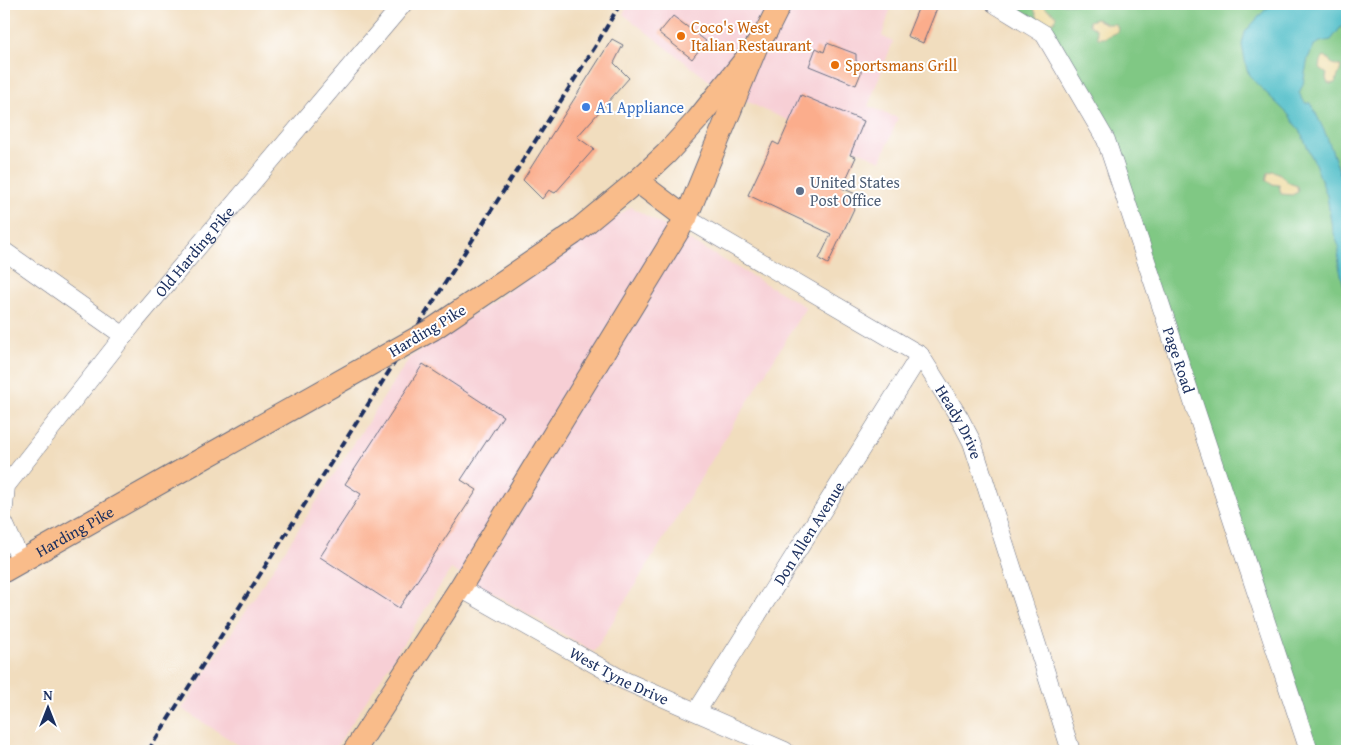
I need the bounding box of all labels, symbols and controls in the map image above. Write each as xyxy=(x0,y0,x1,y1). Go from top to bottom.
place label: Coco's West Italian Restaurant xyxy=(691,15,812,57)
marker: Coco's West Italian Restaurant xyxy=(675,30,687,42)
place label: Sportsmans Grill xyxy=(845,53,958,77)
marker: Sportsmans Grill xyxy=(829,59,841,71)
place label: A1 Appliance xyxy=(596,95,684,119)
marker: A1 Appliance xyxy=(580,101,592,113)
place label: United States Post Office xyxy=(810,170,900,212)
marker: United States Post Office xyxy=(794,185,806,197)
street label: Old Harding Pike xyxy=(149,200,240,302)
street label: Harding Pike xyxy=(384,297,470,363)
street label: Page Road xyxy=(1157,324,1201,397)
street label: Heady Drive xyxy=(930,380,989,462)
street label: Don Allen Avenue xyxy=(767,477,850,590)
street label: Harding Pike xyxy=(31,499,118,563)
street label: West Tyne Drive xyxy=(565,640,673,711)
north arrow xyxy=(22,682,72,732)
text: N xyxy=(43,685,53,705)

